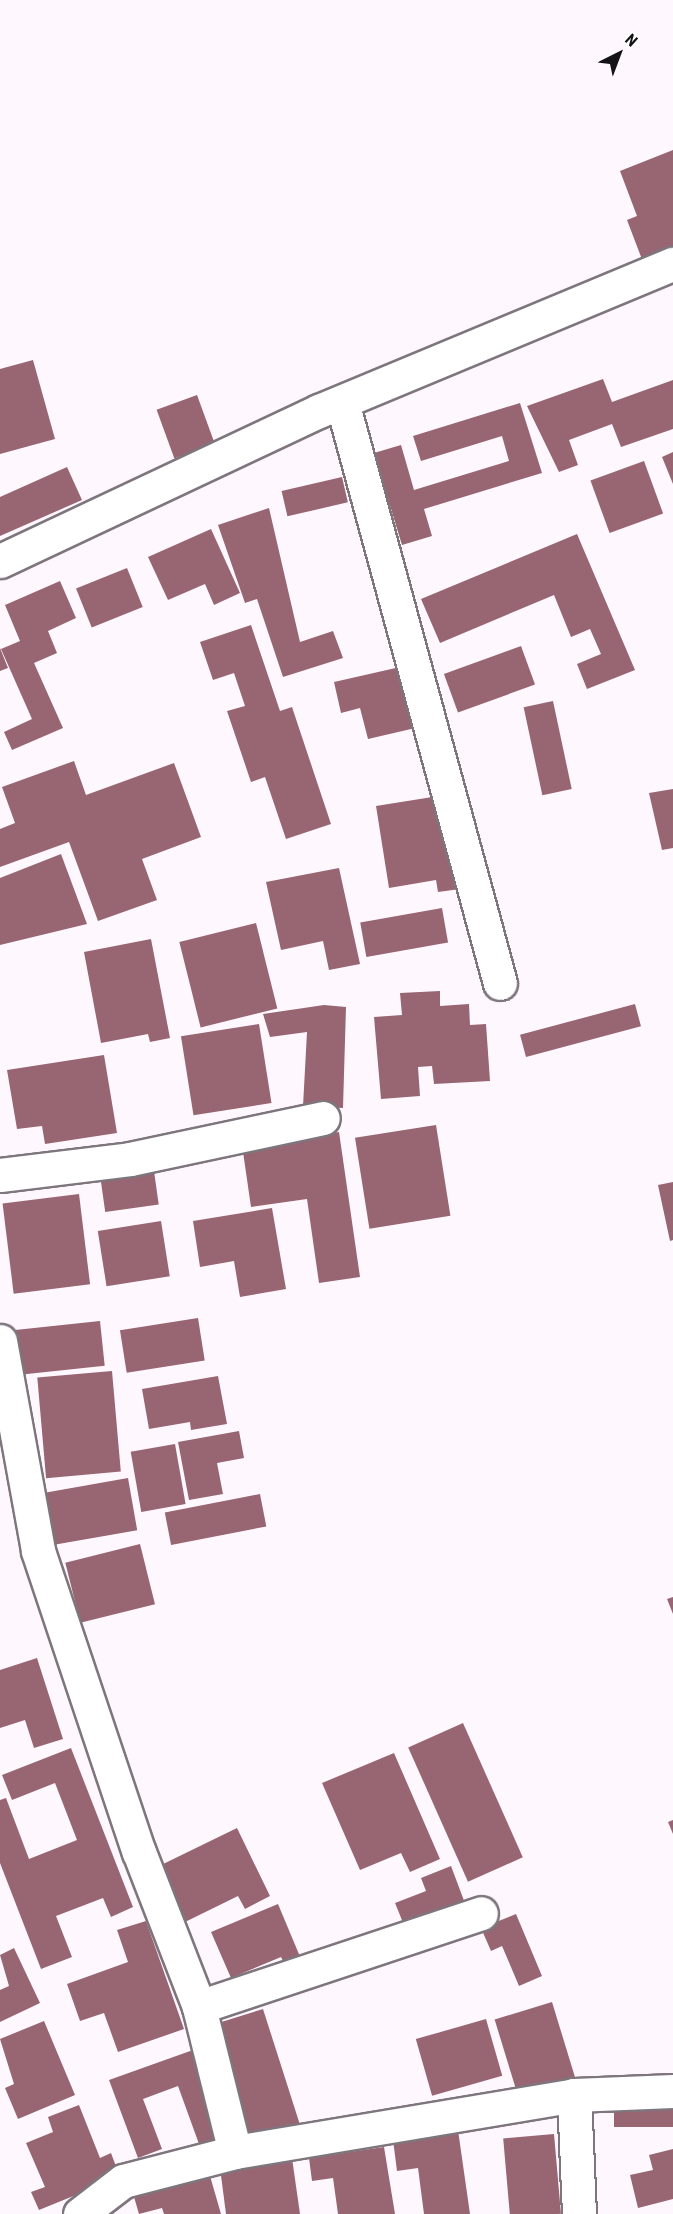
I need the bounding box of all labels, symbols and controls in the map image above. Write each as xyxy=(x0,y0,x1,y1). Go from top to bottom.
north arrow xyxy=(589,24,649,84)
text: N xyxy=(621,30,641,51)

